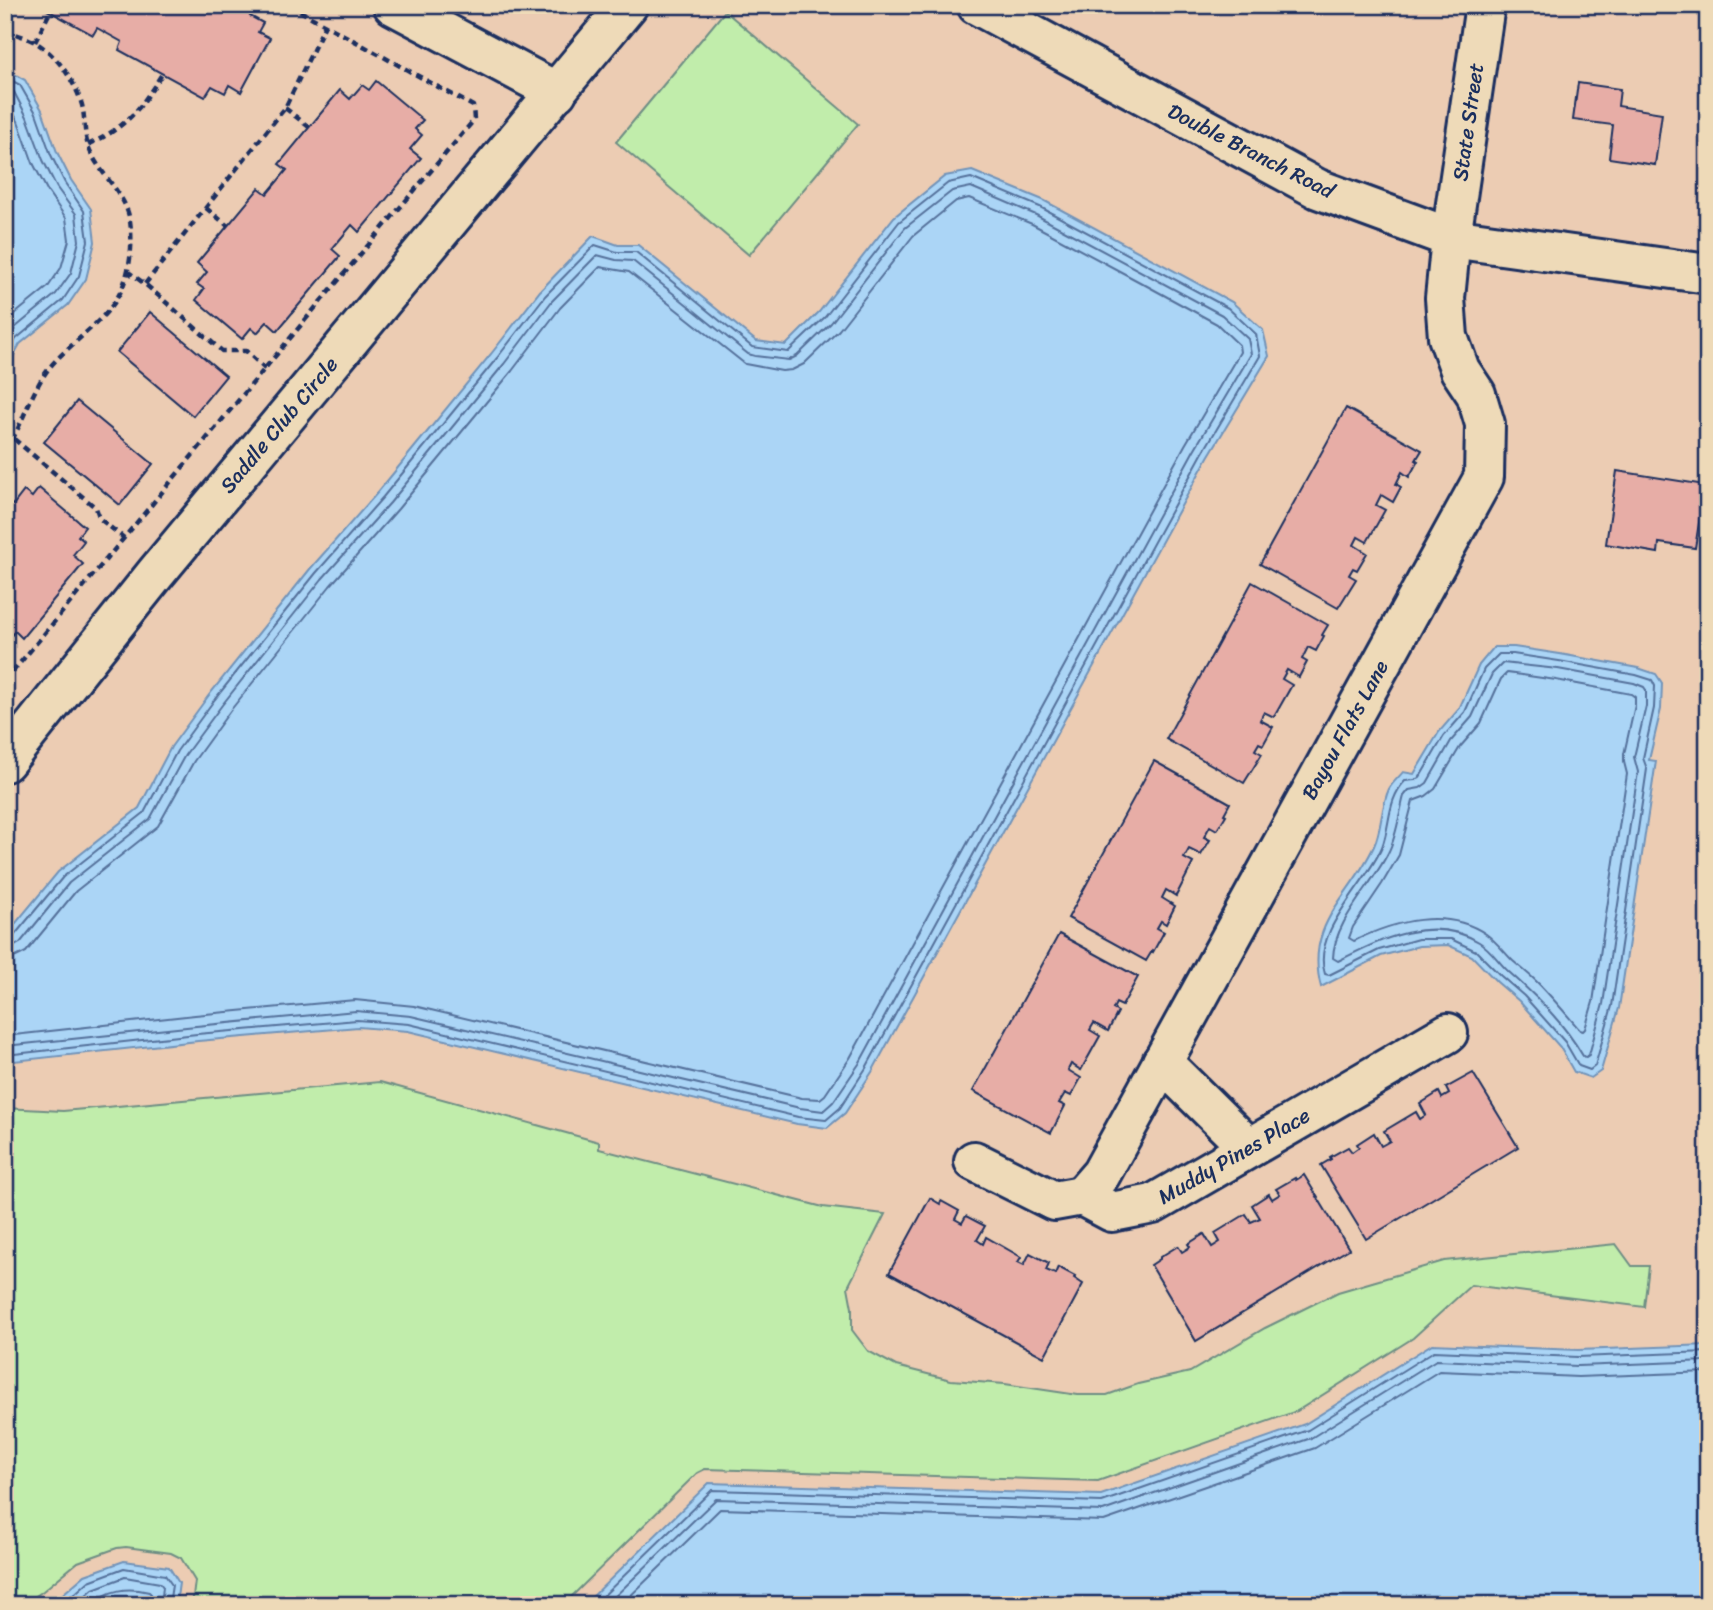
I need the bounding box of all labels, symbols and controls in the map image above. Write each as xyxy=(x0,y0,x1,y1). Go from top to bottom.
street label: State Street xyxy=(1441,61,1495,183)
street label: Double Branch Road xyxy=(1161,92,1343,210)
street label: Saddle Club Circle xyxy=(210,348,348,502)
street label: Bayou Flats Lane xyxy=(1291,653,1399,807)
street label: Muddy Pines Place xyxy=(1150,1097,1318,1215)

